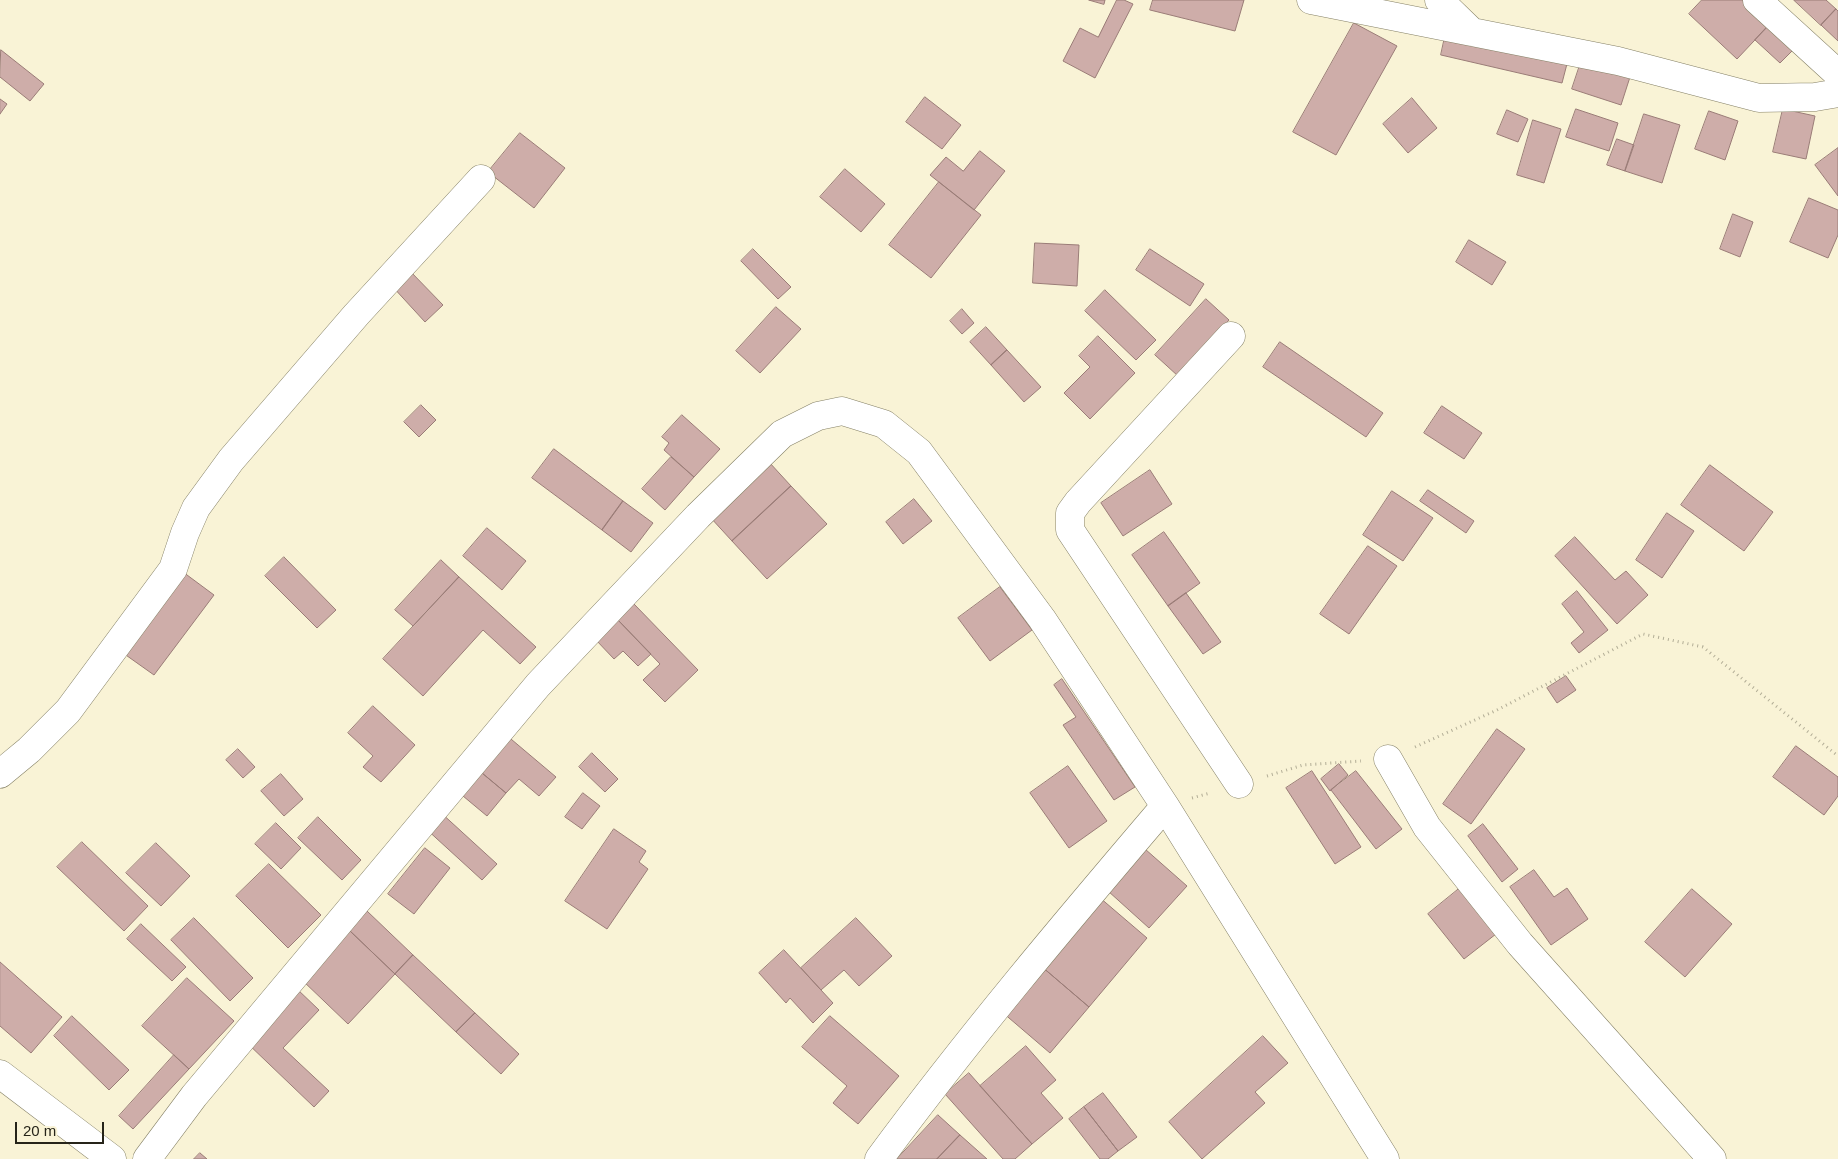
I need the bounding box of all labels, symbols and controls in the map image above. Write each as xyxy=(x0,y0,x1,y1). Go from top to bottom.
scale bar xyxy=(18,1112,106,1144)
text: 20 m xyxy=(23,1122,56,1139)

